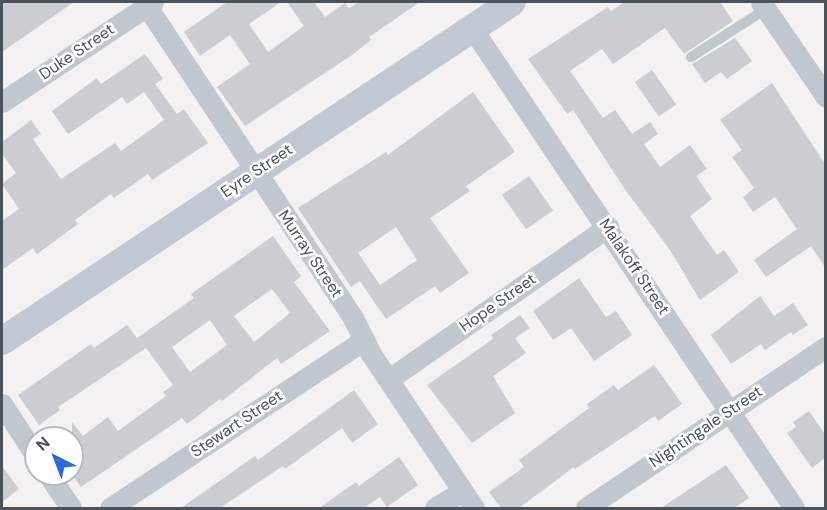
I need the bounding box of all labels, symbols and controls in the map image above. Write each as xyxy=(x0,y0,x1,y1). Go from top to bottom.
street label: Duke Street xyxy=(36,20,118,84)
street label: Eyre Street xyxy=(218,140,296,202)
street label: Murray Street xyxy=(274,207,346,301)
street label: Malakoff Street xyxy=(595,215,673,319)
street label: Hope Street xyxy=(456,270,540,336)
street label: Nightingale Street xyxy=(646,382,766,472)
street label: Stewart Street xyxy=(187,386,287,462)
north arrow xyxy=(24,426,84,486)
text: N xyxy=(32,432,54,455)

